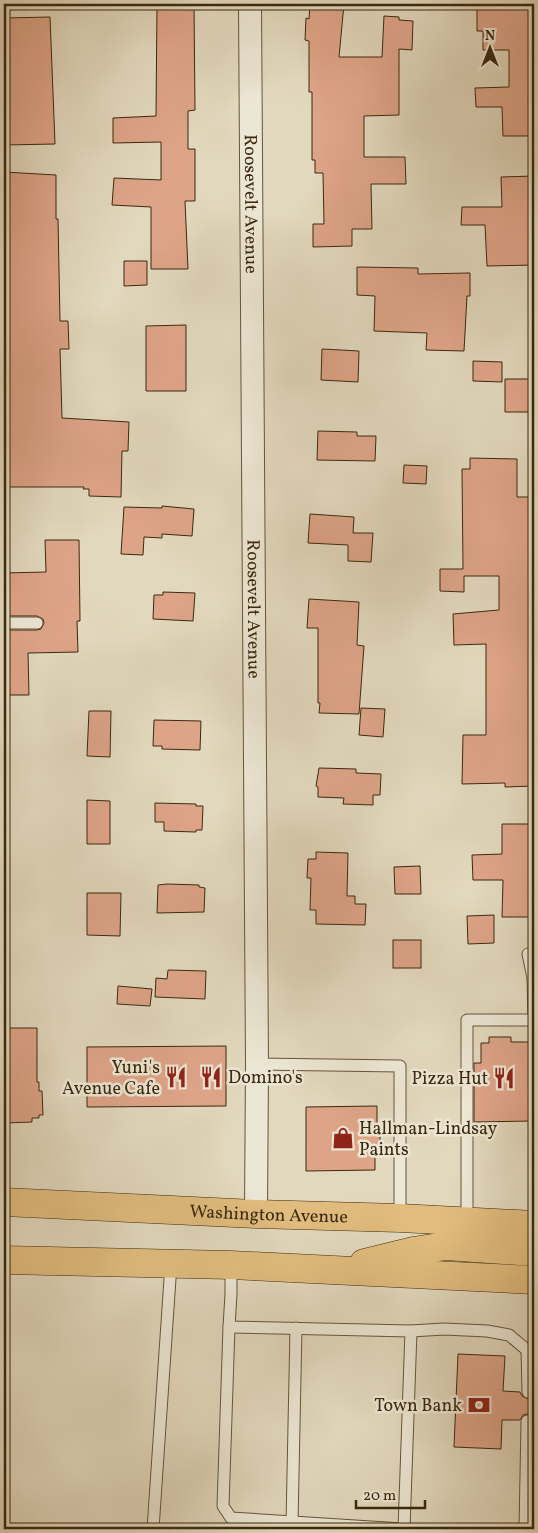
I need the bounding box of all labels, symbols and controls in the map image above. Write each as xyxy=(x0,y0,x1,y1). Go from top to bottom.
north arrow xyxy=(466,22,516,72)
text: N xyxy=(485,27,495,46)
street label: Roosevelt Avenue xyxy=(237,134,263,274)
street label: Roosevelt Avenue xyxy=(240,539,265,679)
place label: Yuni's Avenue Cafe xyxy=(62,1056,160,1102)
restaurant icon: Yuni's Avenue Cafe xyxy=(163,1064,189,1090)
restaurant icon: Domino's xyxy=(198,1064,224,1090)
restaurant icon: Pizza Hut xyxy=(491,1065,517,1091)
place label: Domino's xyxy=(228,1066,303,1091)
place label: Pizza Hut xyxy=(412,1067,488,1092)
place label: Hallman-Lindsay Paints xyxy=(359,1117,497,1163)
shop icon: Hallman-Lindsay Paints xyxy=(330,1125,356,1151)
street label: Washington Avenue xyxy=(189,1200,348,1231)
bank icon: Town Bank xyxy=(466,1392,492,1418)
place label: Town Bank xyxy=(374,1394,462,1419)
scale bar xyxy=(356,1478,424,1510)
text: 20 m xyxy=(363,1486,396,1507)

